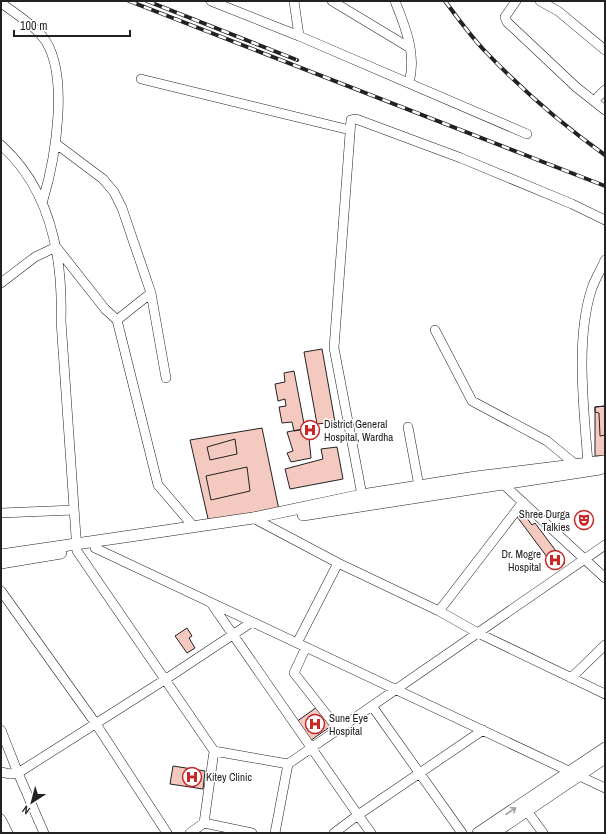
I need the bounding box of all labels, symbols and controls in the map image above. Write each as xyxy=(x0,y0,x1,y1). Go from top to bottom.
scale bar xyxy=(14,12,130,38)
text: 100 m xyxy=(20,18,47,34)
place label: District General Hospital, Wardha xyxy=(324,417,393,444)
hospital icon: District General Hospital, Wardha xyxy=(299,419,321,441)
place label: Shree Durga Talkies xyxy=(519,507,570,534)
theatre icon: Shree Durga Talkies xyxy=(573,509,595,531)
place label: Dr. Mogre Hospital xyxy=(501,547,541,574)
hospital icon: Dr. Mogre Hospital xyxy=(544,549,566,571)
place label: Sune Eye Hospital xyxy=(329,711,368,738)
hospital icon: Sune Eye Hospital xyxy=(304,713,326,735)
hospital icon: Kitey Clinic xyxy=(181,766,203,788)
place label: Kitey Clinic xyxy=(206,770,253,784)
north arrow xyxy=(12,782,52,822)
text: N xyxy=(19,803,33,818)
one-way arrow xyxy=(505,807,517,815)

